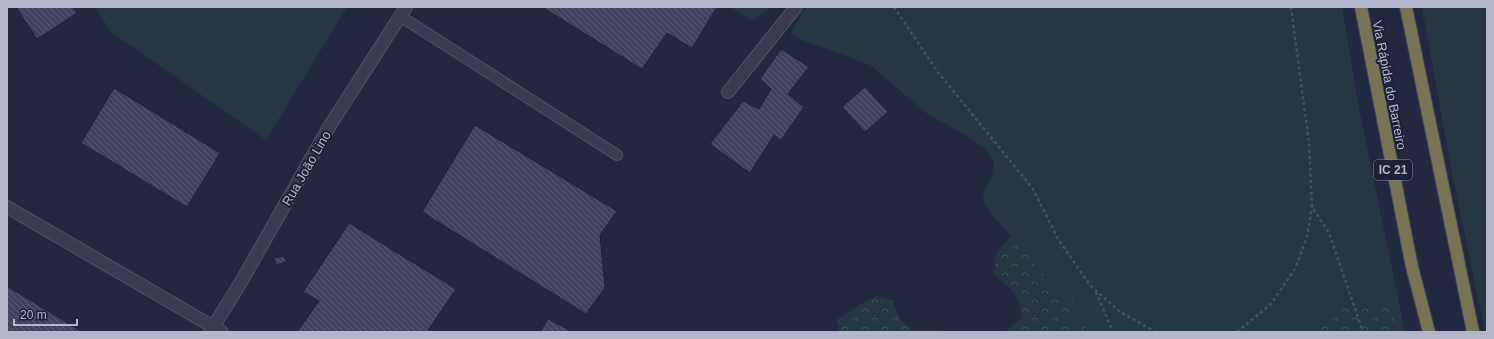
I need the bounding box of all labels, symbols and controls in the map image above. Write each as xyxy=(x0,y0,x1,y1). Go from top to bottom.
street label: Via Rápida do Barreiro xyxy=(1370,19,1409,151)
street label: Rua João Lino xyxy=(279,128,334,208)
road number: IC 21 xyxy=(1374,160,1412,180)
scale bar xyxy=(14,301,77,327)
text: 20 m xyxy=(20,308,47,322)

